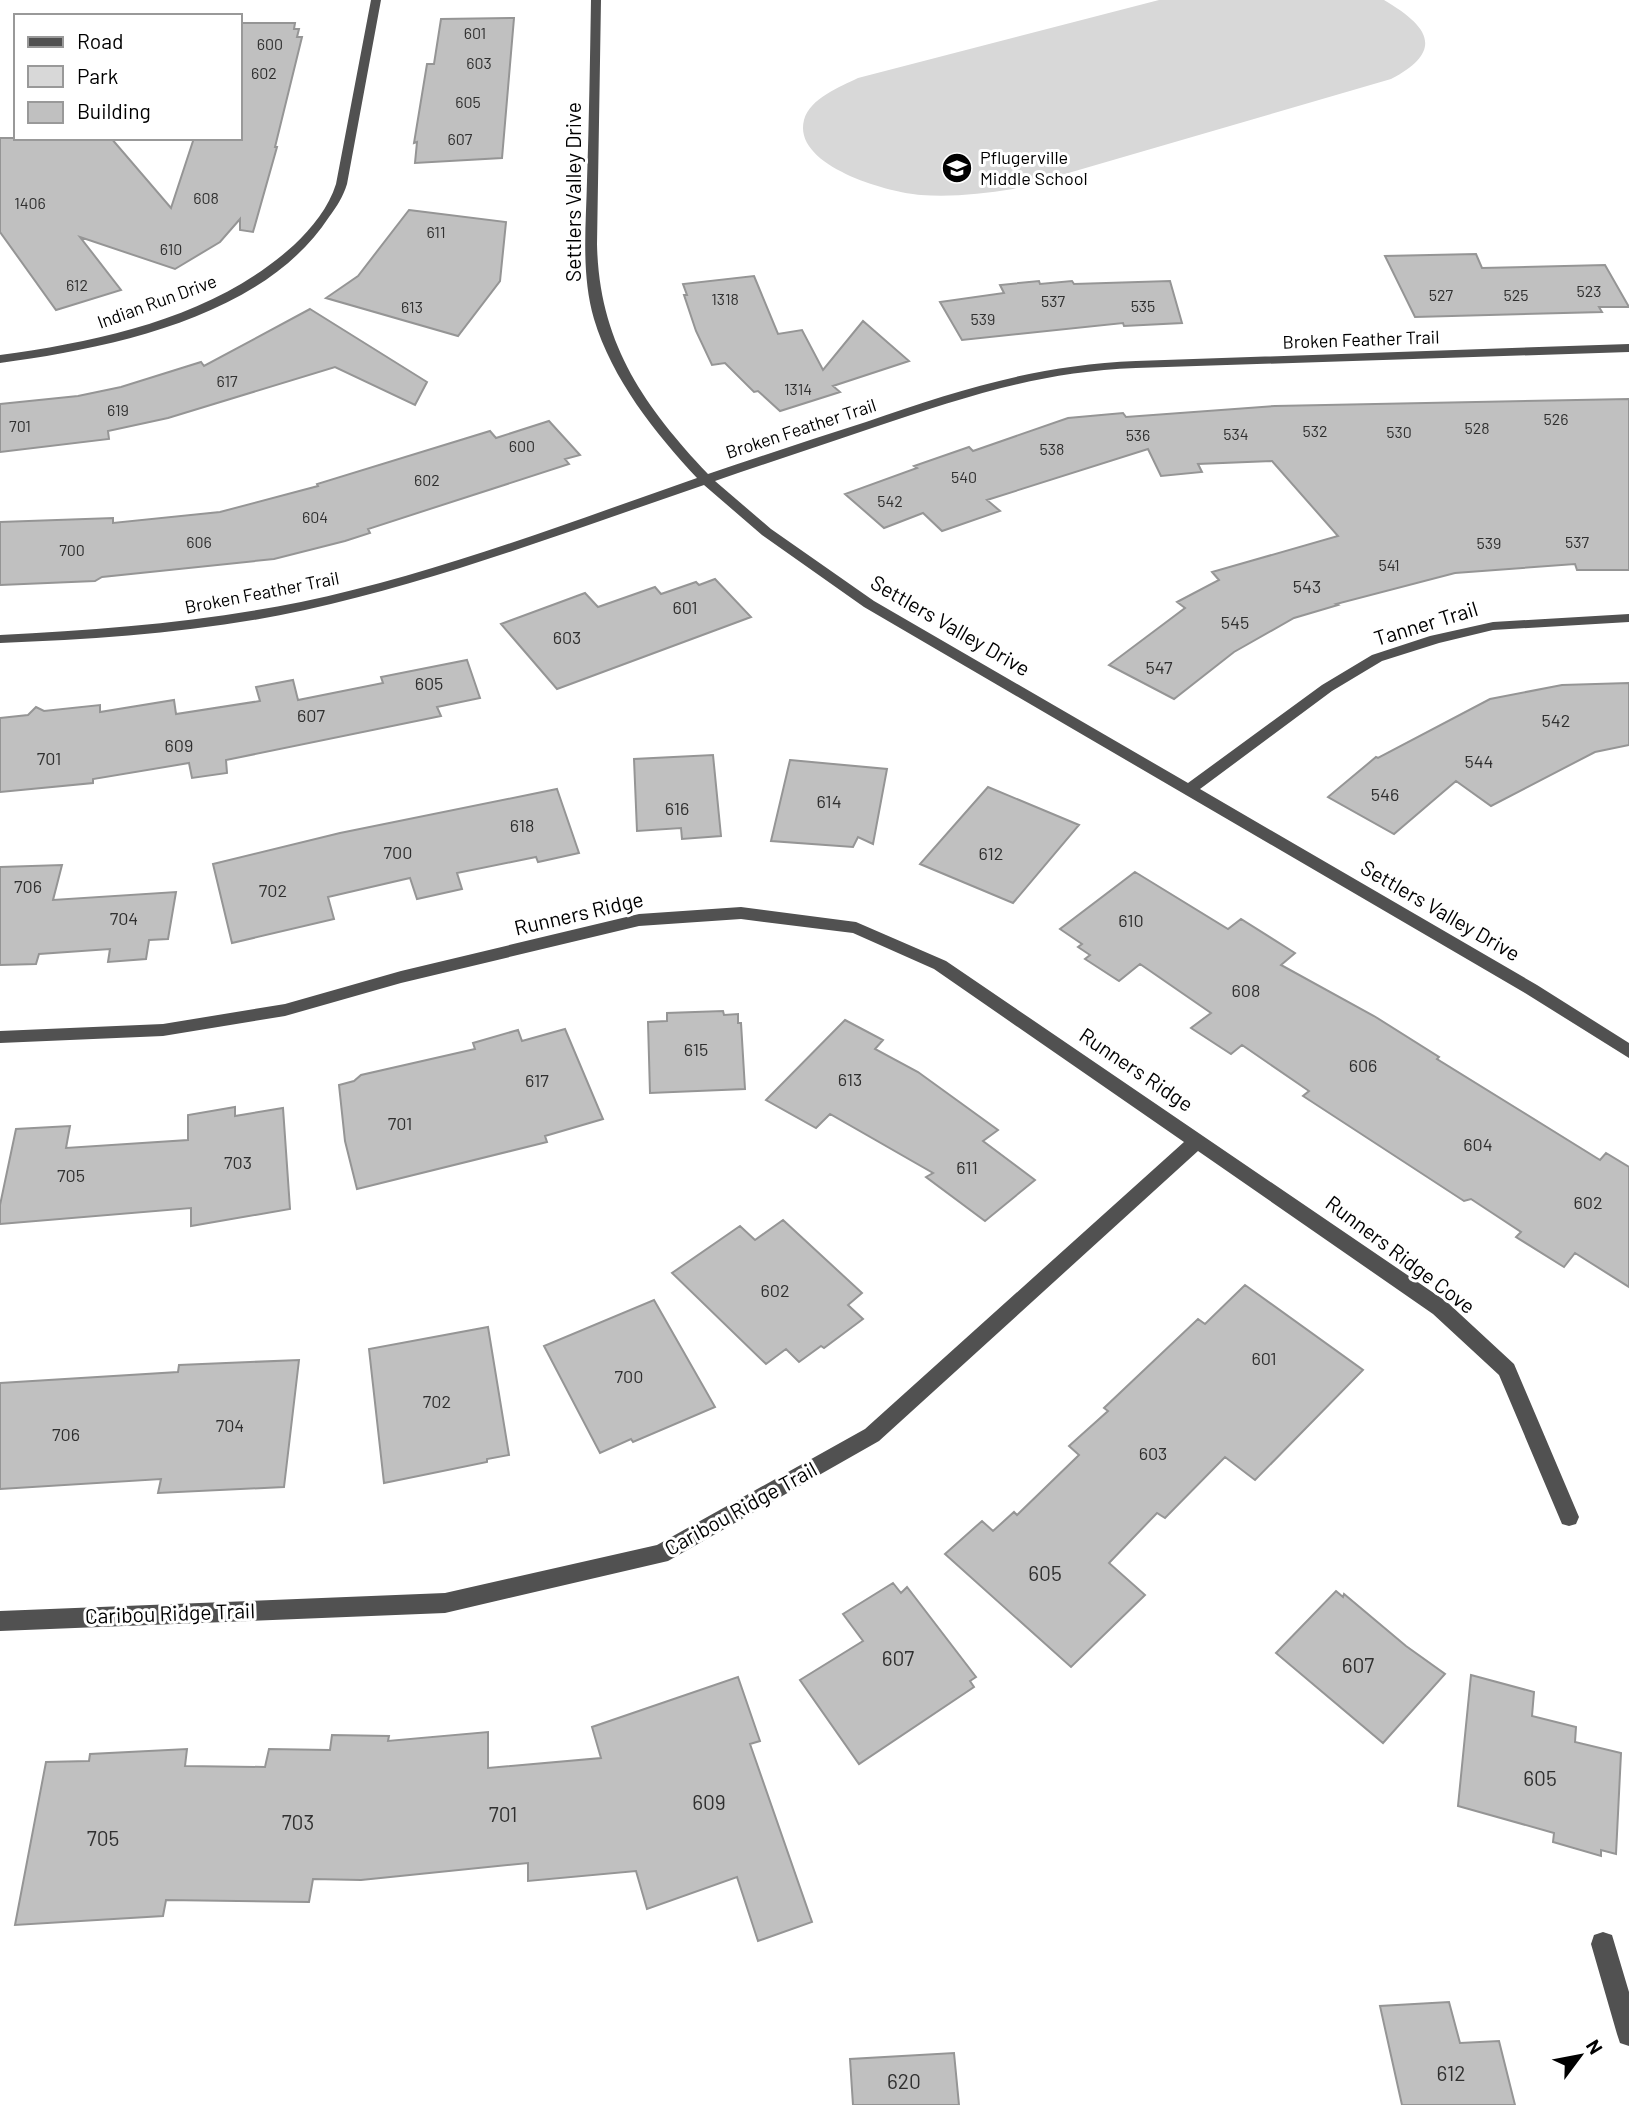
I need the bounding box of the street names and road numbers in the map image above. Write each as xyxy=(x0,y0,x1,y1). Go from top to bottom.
street label: Settlers Valley Drive xyxy=(560,102,585,282)
street label: Indian Run Drive xyxy=(94,269,219,333)
street label: Broken Feather Trail xyxy=(1282,325,1440,353)
street label: Broken Feather Trail xyxy=(723,393,879,463)
street label: Broken Feather Trail xyxy=(183,566,341,618)
street label: Settlers Valley Drive xyxy=(867,569,1035,680)
street label: Tanner Trail xyxy=(1371,595,1480,650)
street label: Settlers Valley Drive xyxy=(1357,854,1525,965)
street label: Runners Ridge xyxy=(512,886,646,940)
street label: Runners Ridge xyxy=(1075,1022,1198,1116)
street label: Runners Ridge Cove xyxy=(1321,1189,1481,1318)
street label: Caribou Ridge Trail xyxy=(660,1455,821,1560)
street label: Caribou Ridge Trail xyxy=(84,1597,255,1628)

